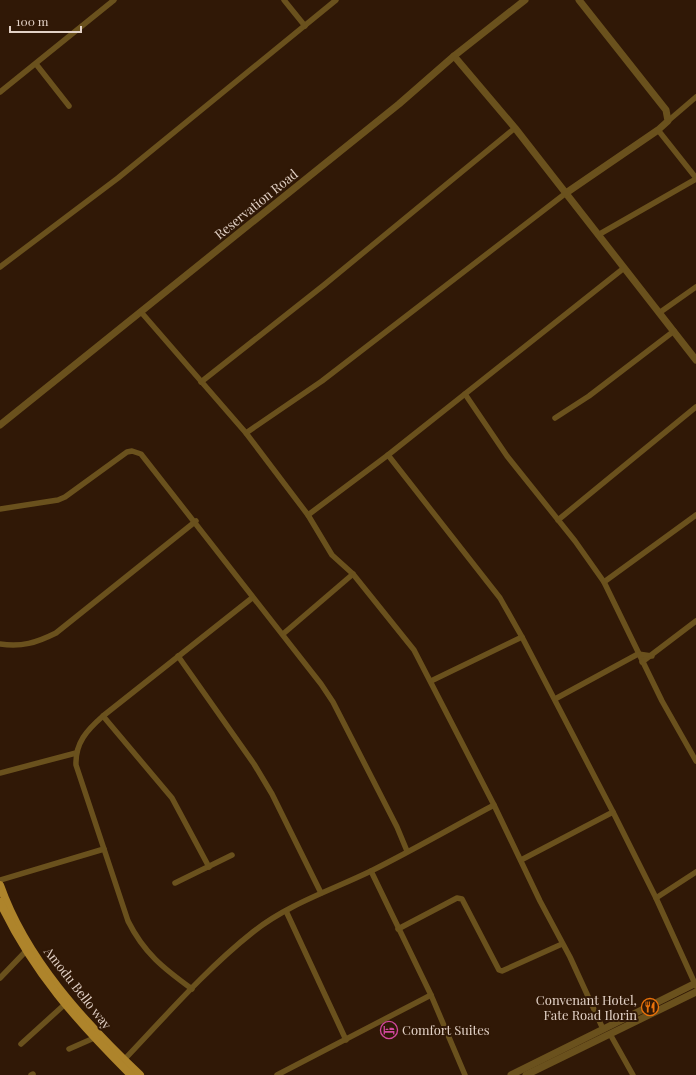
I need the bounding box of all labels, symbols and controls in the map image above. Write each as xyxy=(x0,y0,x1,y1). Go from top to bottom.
scale bar xyxy=(10,8,81,34)
text: 100 m xyxy=(16,13,49,29)
street label: Reservation Road xyxy=(211,165,301,242)
street label: Amodu Bello way xyxy=(40,942,116,1033)
place label: Convenant Hotel, Fate Road Ilorin xyxy=(536,991,637,1023)
restaurant icon: Convenant Hotel, Fate Road Ilorin xyxy=(640,997,660,1017)
hotel icon: Comfort Suites xyxy=(379,1020,399,1040)
place label: Comfort Suites xyxy=(402,1021,490,1038)

